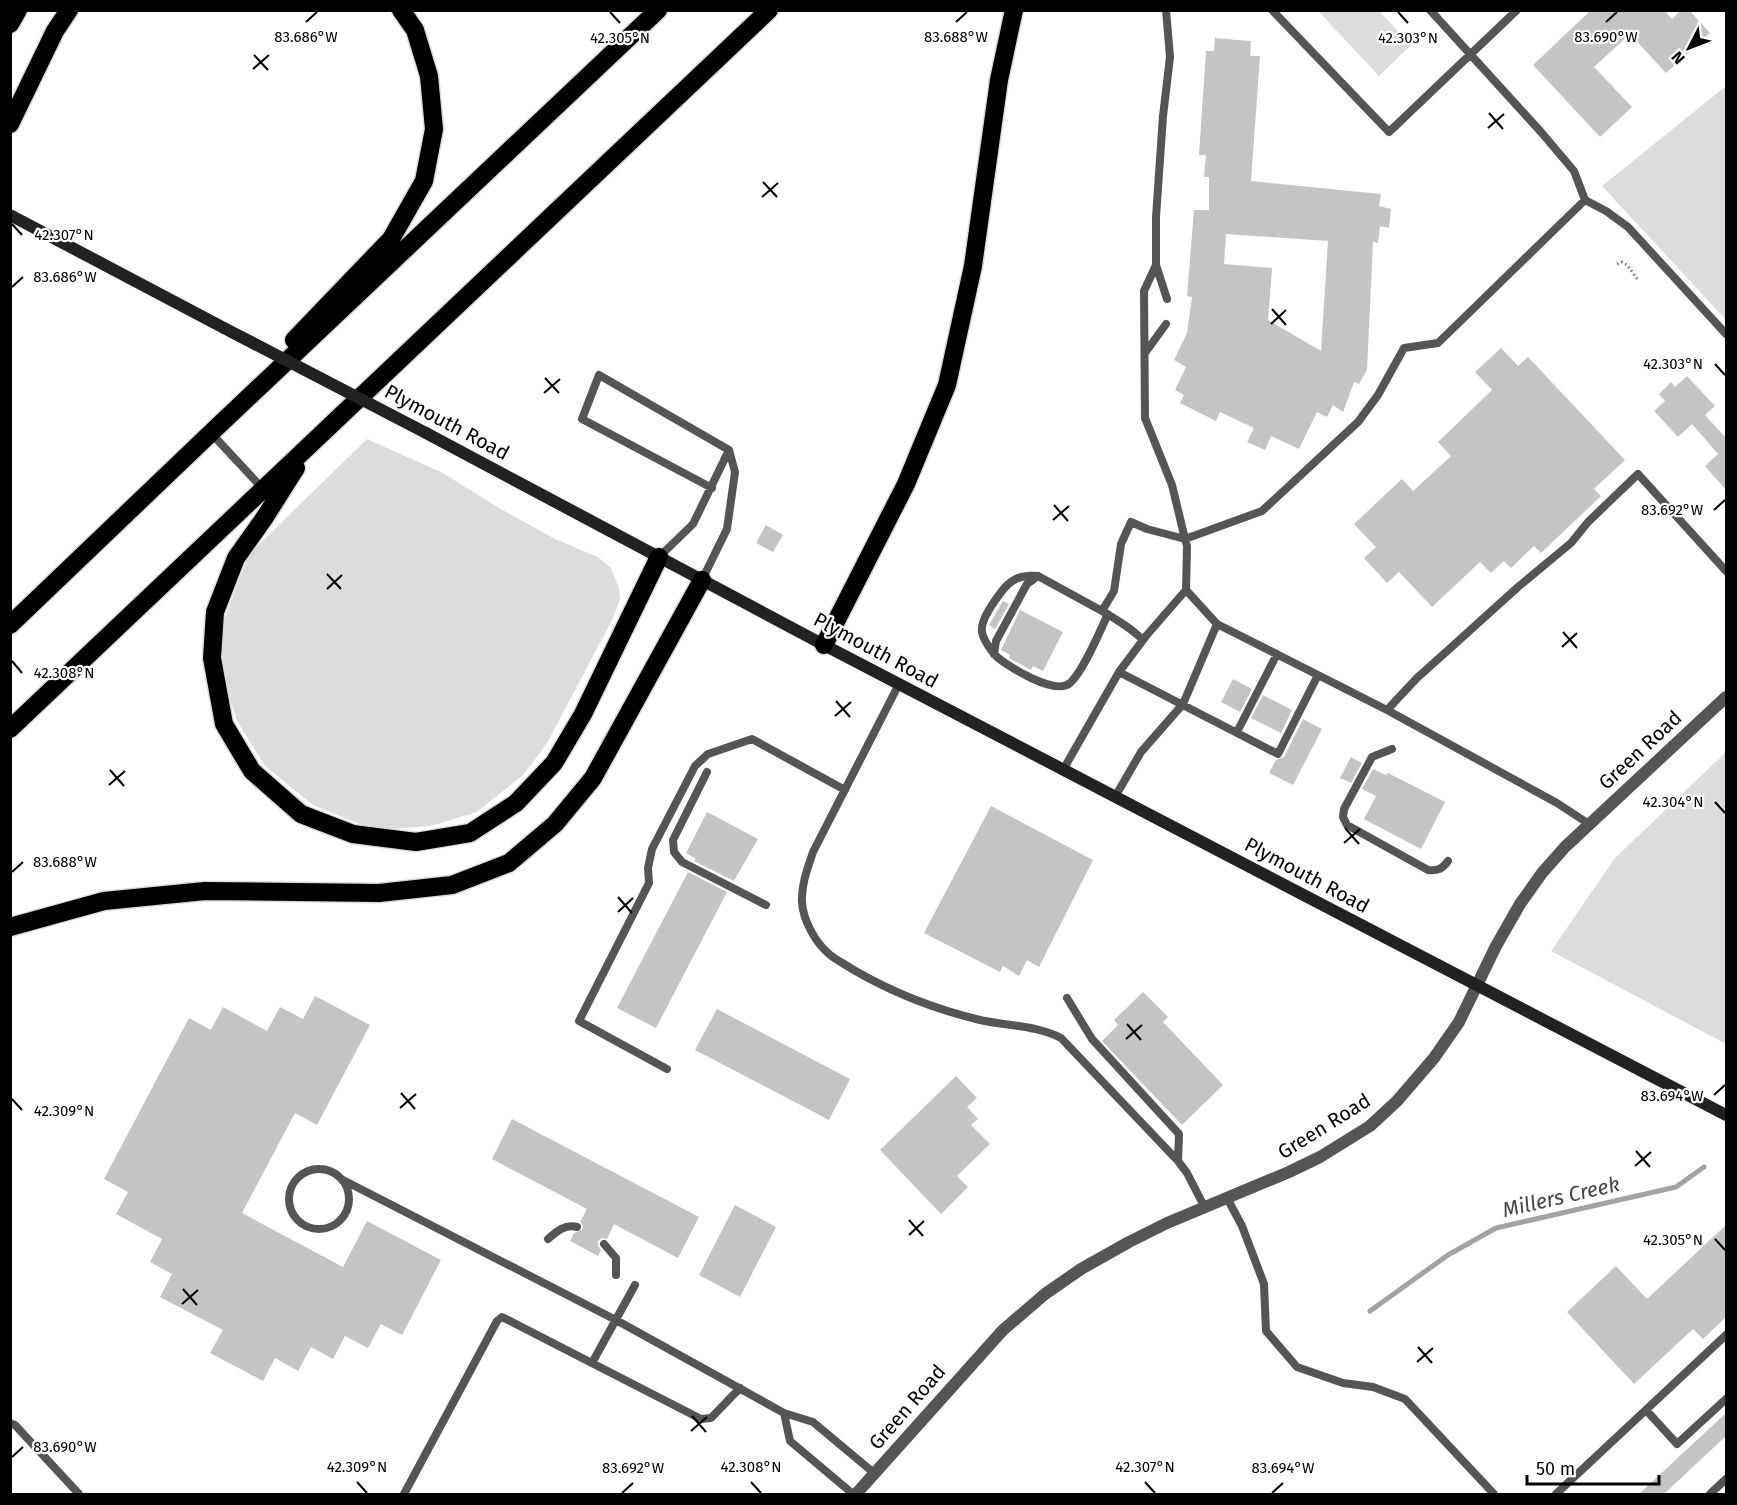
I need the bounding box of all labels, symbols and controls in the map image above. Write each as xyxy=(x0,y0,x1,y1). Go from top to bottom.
north arrow xyxy=(1659,18,1719,78)
text: 83.686°W xyxy=(274,28,338,46)
text: 83.688°W xyxy=(924,28,989,46)
text: 83.690°W xyxy=(1574,28,1638,46)
text: 42.305°N xyxy=(590,29,650,47)
text: 42.303°N xyxy=(1378,29,1438,47)
text: N xyxy=(1668,47,1689,68)
text: 42.307°N xyxy=(34,226,94,244)
text: 83.686°W xyxy=(33,268,97,286)
text: 42.303°N xyxy=(1643,355,1703,373)
street label: Plymouth Road xyxy=(381,379,513,465)
text: 83.692°W xyxy=(1641,501,1704,519)
street label: Plymouth Road xyxy=(810,607,942,693)
text: 42.308°N xyxy=(33,664,95,682)
street label: Green Road xyxy=(1594,706,1686,794)
text: 42.304°N xyxy=(1643,793,1703,811)
street label: Plymouth Road xyxy=(1241,832,1373,918)
text: 83.688°W xyxy=(33,853,98,871)
text: 83.694°W xyxy=(1641,1087,1704,1105)
street label: Green Road xyxy=(1273,1088,1375,1164)
text: 42.309°N xyxy=(34,1102,94,1120)
water label: Millers Creek xyxy=(1500,1171,1622,1223)
text: 42.305°N xyxy=(1643,1231,1703,1249)
street label: Green Road xyxy=(864,1360,950,1454)
text: 83.690°W xyxy=(33,1438,97,1456)
scale bar xyxy=(1527,1448,1659,1486)
text: 42.309°N xyxy=(327,1458,387,1476)
text: 42.308°N xyxy=(720,1458,782,1476)
text: 42.307°N xyxy=(1115,1458,1175,1476)
text: 50 m xyxy=(1536,1458,1575,1480)
text: 83.692°W xyxy=(602,1459,665,1477)
text: 83.694°W xyxy=(1252,1459,1315,1477)

